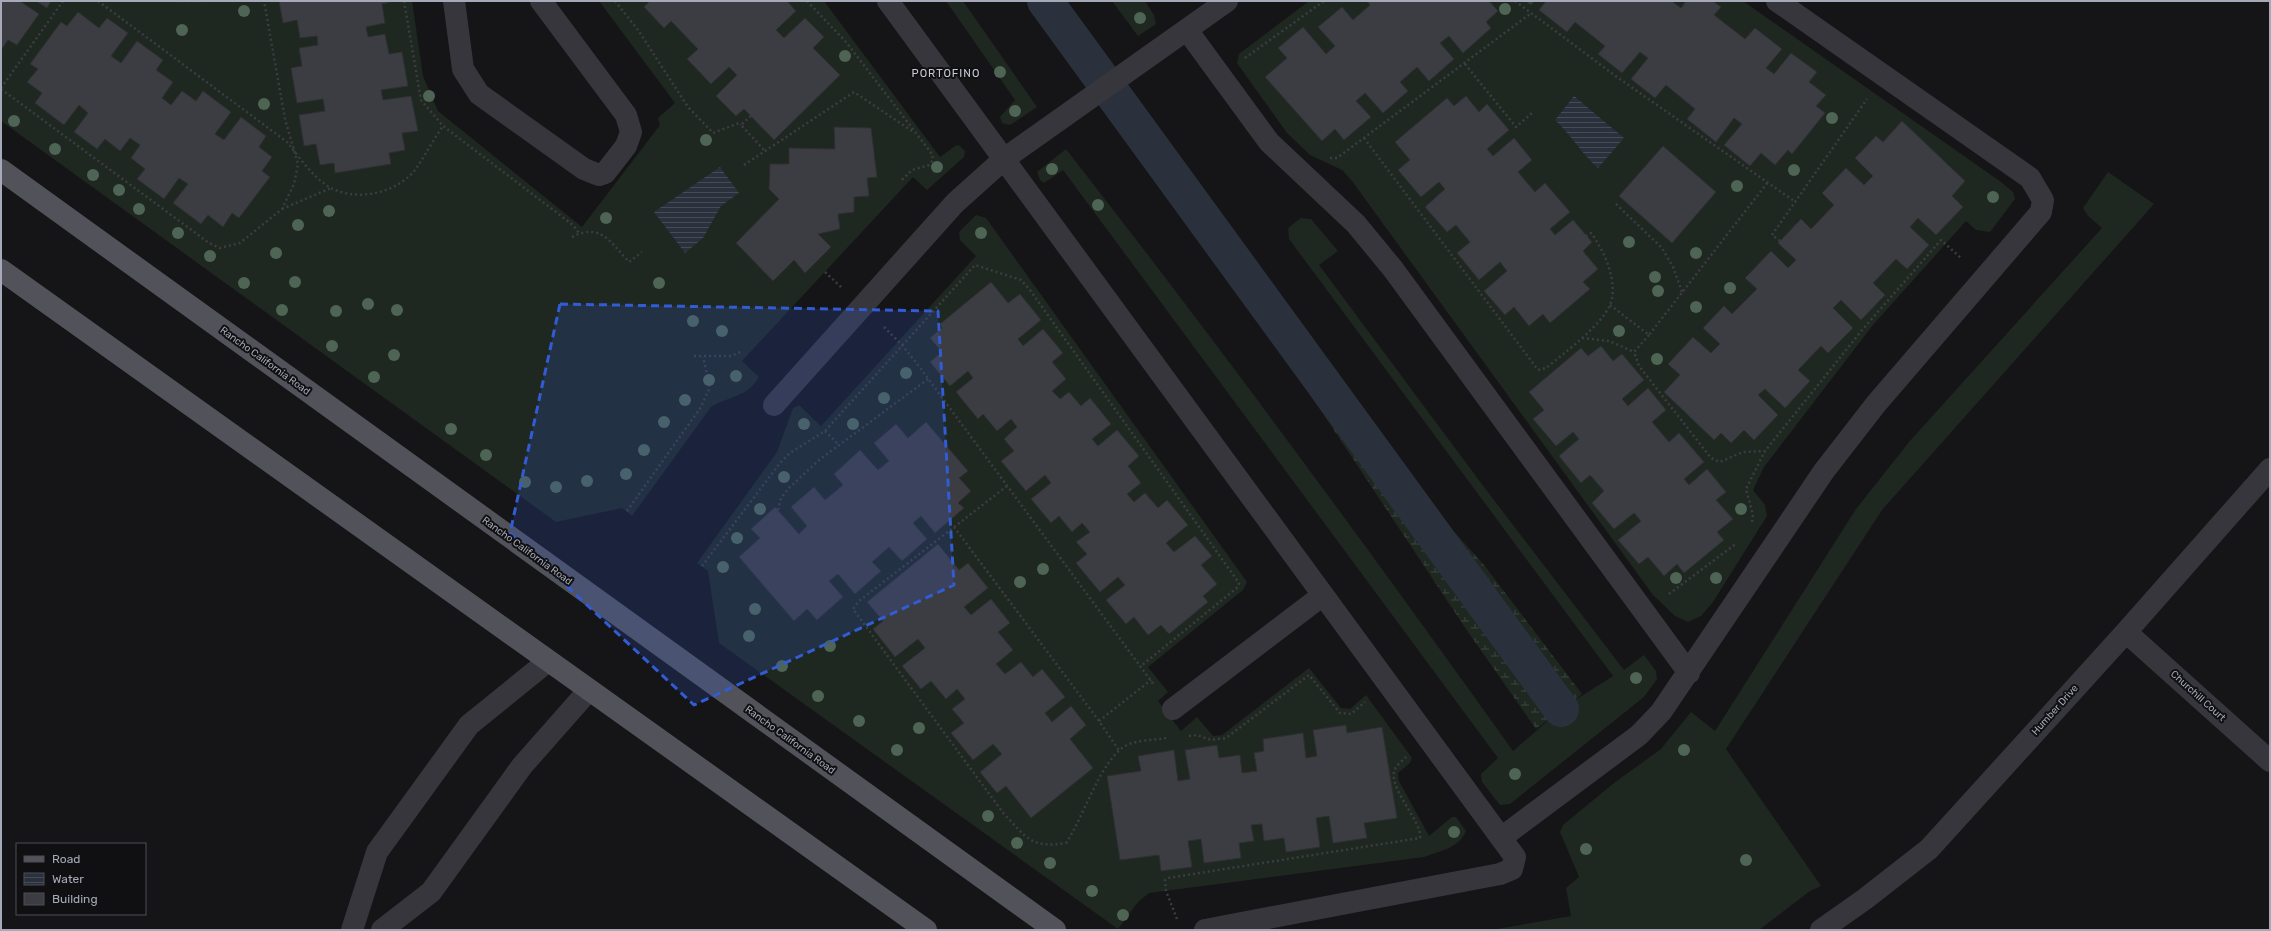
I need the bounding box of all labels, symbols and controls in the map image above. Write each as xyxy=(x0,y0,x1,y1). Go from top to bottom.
district label: PORTOFINO xyxy=(912,67,980,80)
street label: Rancho California Road xyxy=(218,324,312,398)
street label: Rancho California Road xyxy=(480,514,574,588)
street label: Churchill Court xyxy=(2168,668,2228,724)
street label: Humber Drive xyxy=(2029,682,2081,738)
street label: Rancho California Road xyxy=(743,703,837,777)
legend xyxy=(16,843,146,915)
text: Road xyxy=(52,852,80,866)
text: Water xyxy=(52,872,84,886)
text: Building xyxy=(52,892,98,906)

